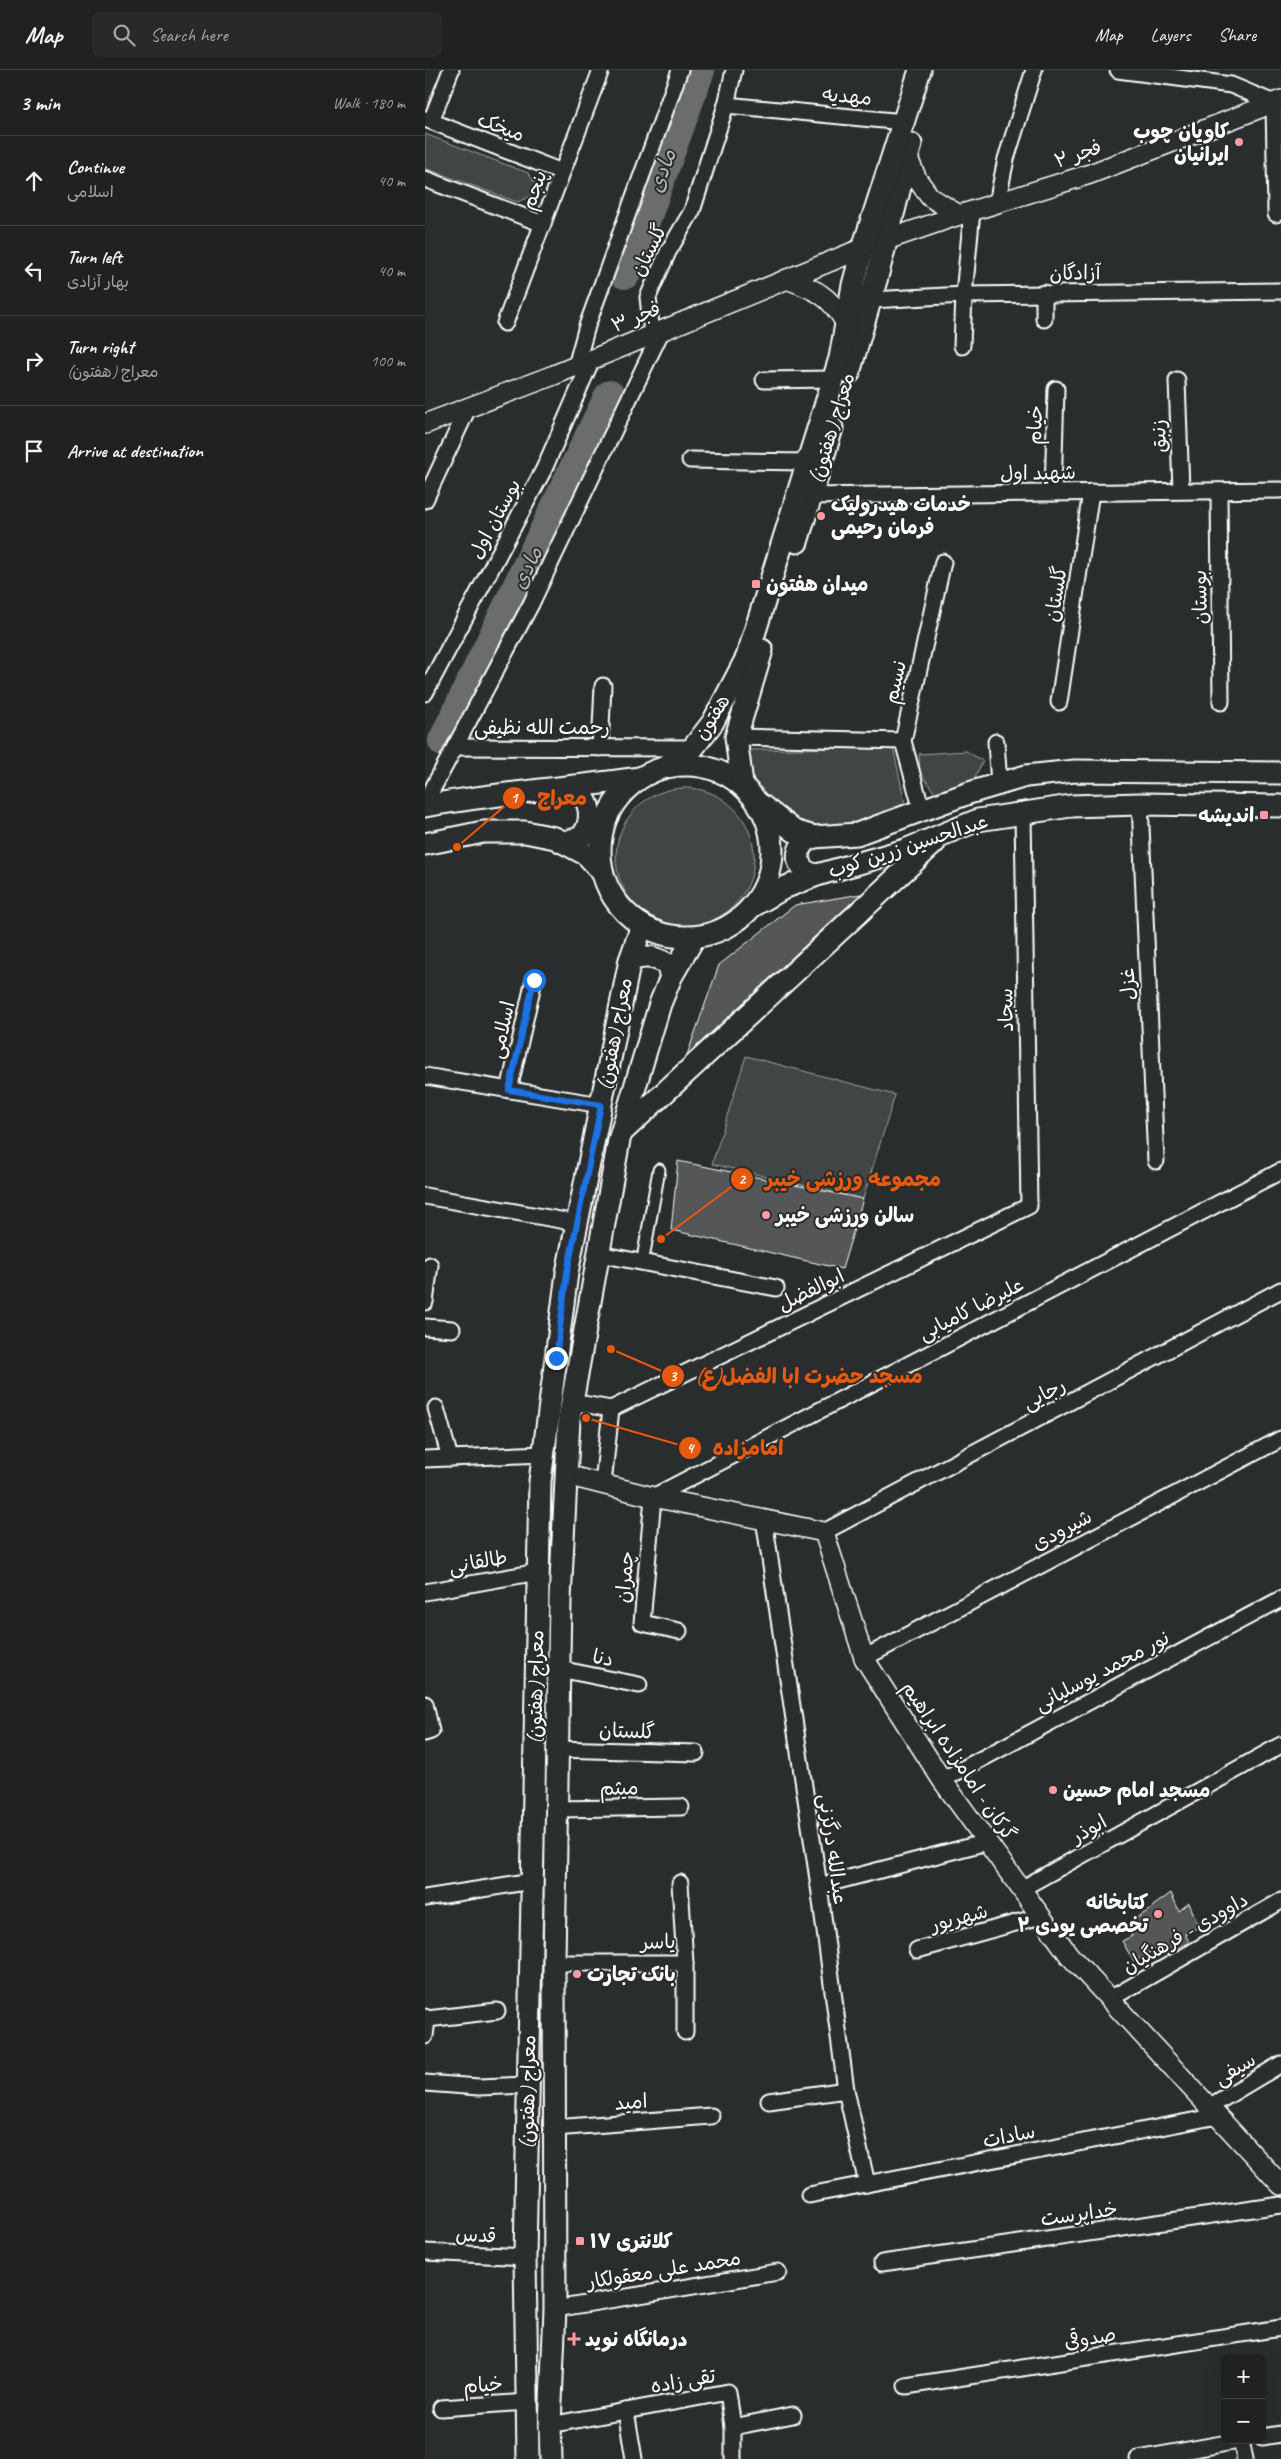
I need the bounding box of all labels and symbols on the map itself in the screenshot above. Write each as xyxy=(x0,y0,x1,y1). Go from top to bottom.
street label: مهدیه xyxy=(821,81,873,111)
street label: میخک xyxy=(474,107,528,147)
place label: کاویان چوب ایرانیان xyxy=(1133,119,1229,167)
street label: فجر ۲ xyxy=(1051,134,1105,174)
marker: کاویان چوب ایرانیان xyxy=(1233,136,1245,148)
water label: مادی xyxy=(642,145,682,196)
street label: پنجم xyxy=(515,167,555,214)
street label: گلستان xyxy=(625,219,673,281)
street label: آزادگان xyxy=(1049,260,1102,286)
street label: فجر ۳ xyxy=(608,296,664,338)
street label: معراج (هفتون) xyxy=(803,370,862,487)
street label: خیام xyxy=(1022,405,1050,445)
street label: زنبق xyxy=(1146,419,1172,453)
street label: شهید اول xyxy=(1000,460,1076,486)
street label: بوستان اول xyxy=(464,475,526,563)
place label: خدمات هیدرولیک فرمان رحیمی xyxy=(831,492,971,540)
marker: خدمات هیدرولیک فرمان رحیمی xyxy=(815,510,827,522)
water label: مادی xyxy=(506,542,549,594)
street label: گلستان xyxy=(1039,564,1073,624)
street label: بوستان xyxy=(1187,569,1213,625)
place label: میدان هفتون xyxy=(766,572,868,597)
marker: میدان هفتون xyxy=(750,578,762,590)
street label: نسیم xyxy=(878,658,914,707)
street label: هفتون xyxy=(688,689,736,745)
street label: رحمت الله نظیفی xyxy=(474,715,610,740)
callout: معراج xyxy=(502,780,597,816)
text: معراج xyxy=(537,785,587,811)
text: 1 xyxy=(511,789,520,808)
place label: اندیشه xyxy=(1198,803,1254,828)
street label: عبدالحسین زرین کوب xyxy=(825,808,991,884)
marker: اندیشه xyxy=(1258,809,1270,821)
street label: غزل xyxy=(1115,967,1141,1001)
route start xyxy=(523,969,546,992)
street label: معراج (هفتون) xyxy=(592,976,639,1093)
street label: سجاد xyxy=(993,988,1019,1032)
street label: اسلامی xyxy=(483,999,521,1061)
callout: مجموعه ورزشی خیبر xyxy=(730,1161,951,1197)
text: مجموعه ورزشی خیبر xyxy=(763,1166,941,1192)
text: 2 xyxy=(739,1170,747,1189)
place label: سالن ورزشی خیبر xyxy=(774,1203,914,1228)
marker: سالن ورزشی خیبر xyxy=(760,1209,772,1221)
street label: ابوالفضل xyxy=(774,1263,848,1317)
street label: علیرضا کامیابی xyxy=(914,1272,1028,1346)
route end xyxy=(545,1347,568,1370)
callout: مسجد حضرت ابا الفضل(ع) xyxy=(660,1358,933,1394)
text: مسجد حضرت ابا الفضل(ع) xyxy=(695,1363,923,1391)
text: 3 xyxy=(670,1367,678,1386)
street label: رجایی xyxy=(1018,1372,1070,1416)
callout: امامزاده xyxy=(678,1430,794,1466)
text: امامزاده xyxy=(712,1435,784,1461)
text: 4 xyxy=(687,1439,696,1458)
street label: شیرودی xyxy=(1028,1504,1096,1556)
street label: طالقانی xyxy=(447,1545,509,1579)
street label: چمران xyxy=(610,1550,640,1604)
street label: نور محمد یوسلیانی xyxy=(1030,1625,1174,1717)
street label: معراج (هفتون) xyxy=(523,1630,550,1744)
street label: دنا xyxy=(590,1644,616,1672)
street label: گرکان - امامزاده ابراهیم xyxy=(895,1676,1022,1847)
street label: گلستان xyxy=(599,1718,655,1744)
street label: میثم xyxy=(599,1775,639,1803)
place label: مسجد امام حسین xyxy=(1063,1778,1210,1805)
marker: مسجد امام حسین xyxy=(1047,1784,1059,1796)
street label: عبدالله درگزنی xyxy=(813,1792,853,1906)
street label: ابوذر xyxy=(1065,1809,1111,1850)
street label: داوودی - فرهنگیان xyxy=(1118,1887,1252,1979)
place label: کتابخانه تخصصی یودی ۲ xyxy=(1017,1890,1149,1938)
street label: شهریور xyxy=(926,1898,990,1938)
marker: کتابخانه تخصصی یودی ۲ xyxy=(1152,1908,1164,1920)
street label: یاسر xyxy=(638,1929,676,1955)
place label: بانک تجارت xyxy=(587,1962,676,1987)
marker: بانک تجارت xyxy=(571,1968,583,1980)
street label: معراج (هفتون) xyxy=(515,2035,542,2149)
street label: سیفی xyxy=(1210,2047,1260,2091)
street label: امید xyxy=(614,2088,648,2116)
street label: سادات xyxy=(981,2119,1037,2153)
street label: خداپرست xyxy=(1039,2196,1119,2232)
street label: قدس xyxy=(455,2221,497,2249)
place label: کلانتری ۱۷ xyxy=(590,2229,673,2254)
marker: کلانتری ۱۷ xyxy=(574,2235,586,2247)
street label: محمد علی معقولکار xyxy=(583,2246,743,2295)
street label: صدوقی xyxy=(1062,2321,1118,2354)
place label: درمانگاه نوید xyxy=(585,2327,687,2352)
marker: درمانگاه نوید xyxy=(567,2332,581,2346)
street label: تقی زاده xyxy=(649,2363,718,2399)
street label: خیام xyxy=(462,2371,504,2401)

